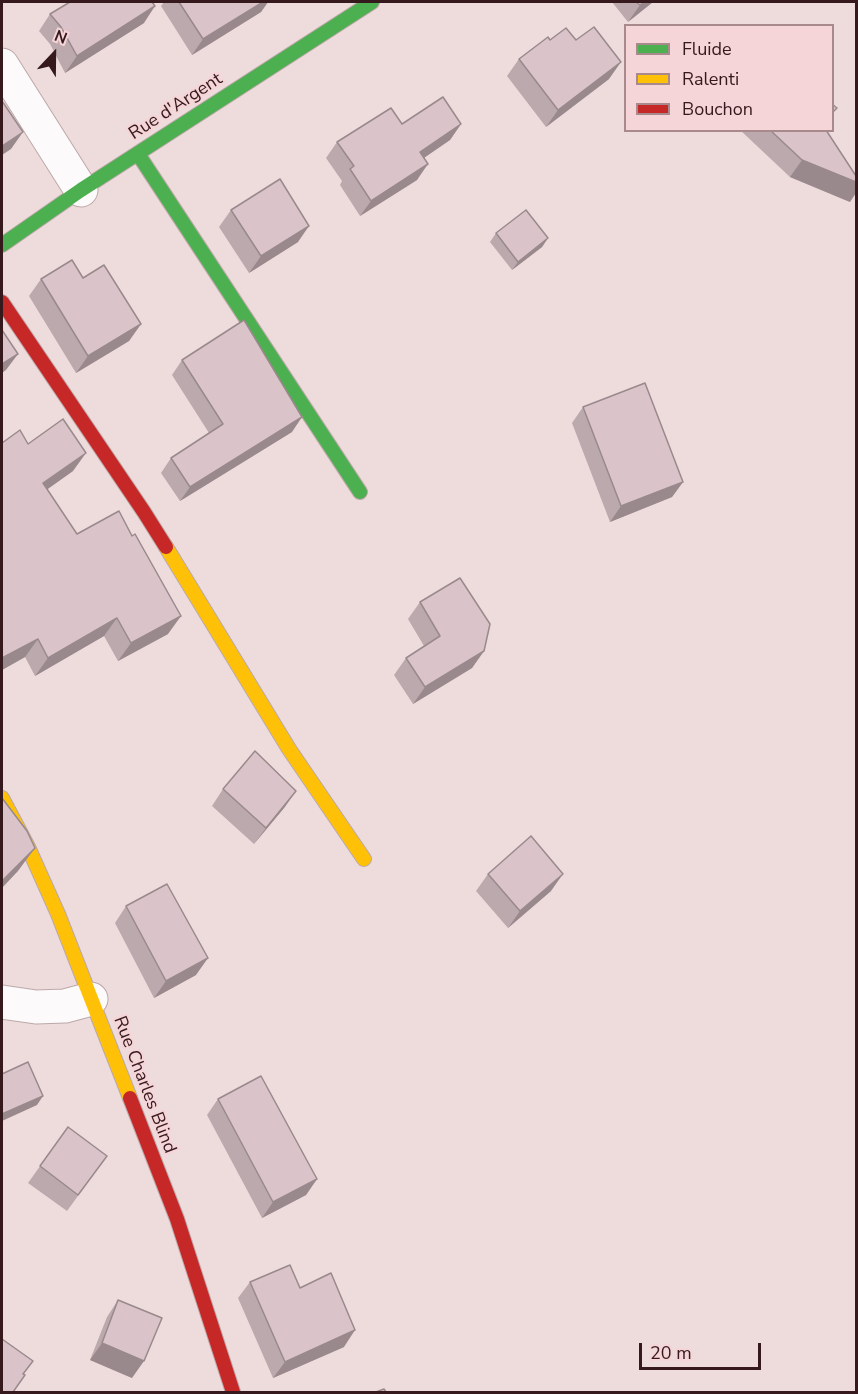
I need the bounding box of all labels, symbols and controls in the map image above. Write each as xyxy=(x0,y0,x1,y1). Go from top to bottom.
north arrow xyxy=(24,24,84,84)
legend xyxy=(624,24,834,132)
text: N xyxy=(51,25,70,50)
text: Fluide xyxy=(682,37,732,61)
text: Ralenti xyxy=(682,67,739,91)
street label: Rue d'Argent xyxy=(125,69,227,145)
text: Bouchon xyxy=(682,97,753,121)
street label: Rue Charles Blind xyxy=(108,1013,180,1157)
scale bar xyxy=(642,1331,764,1369)
text: 20 m xyxy=(650,1341,692,1365)

